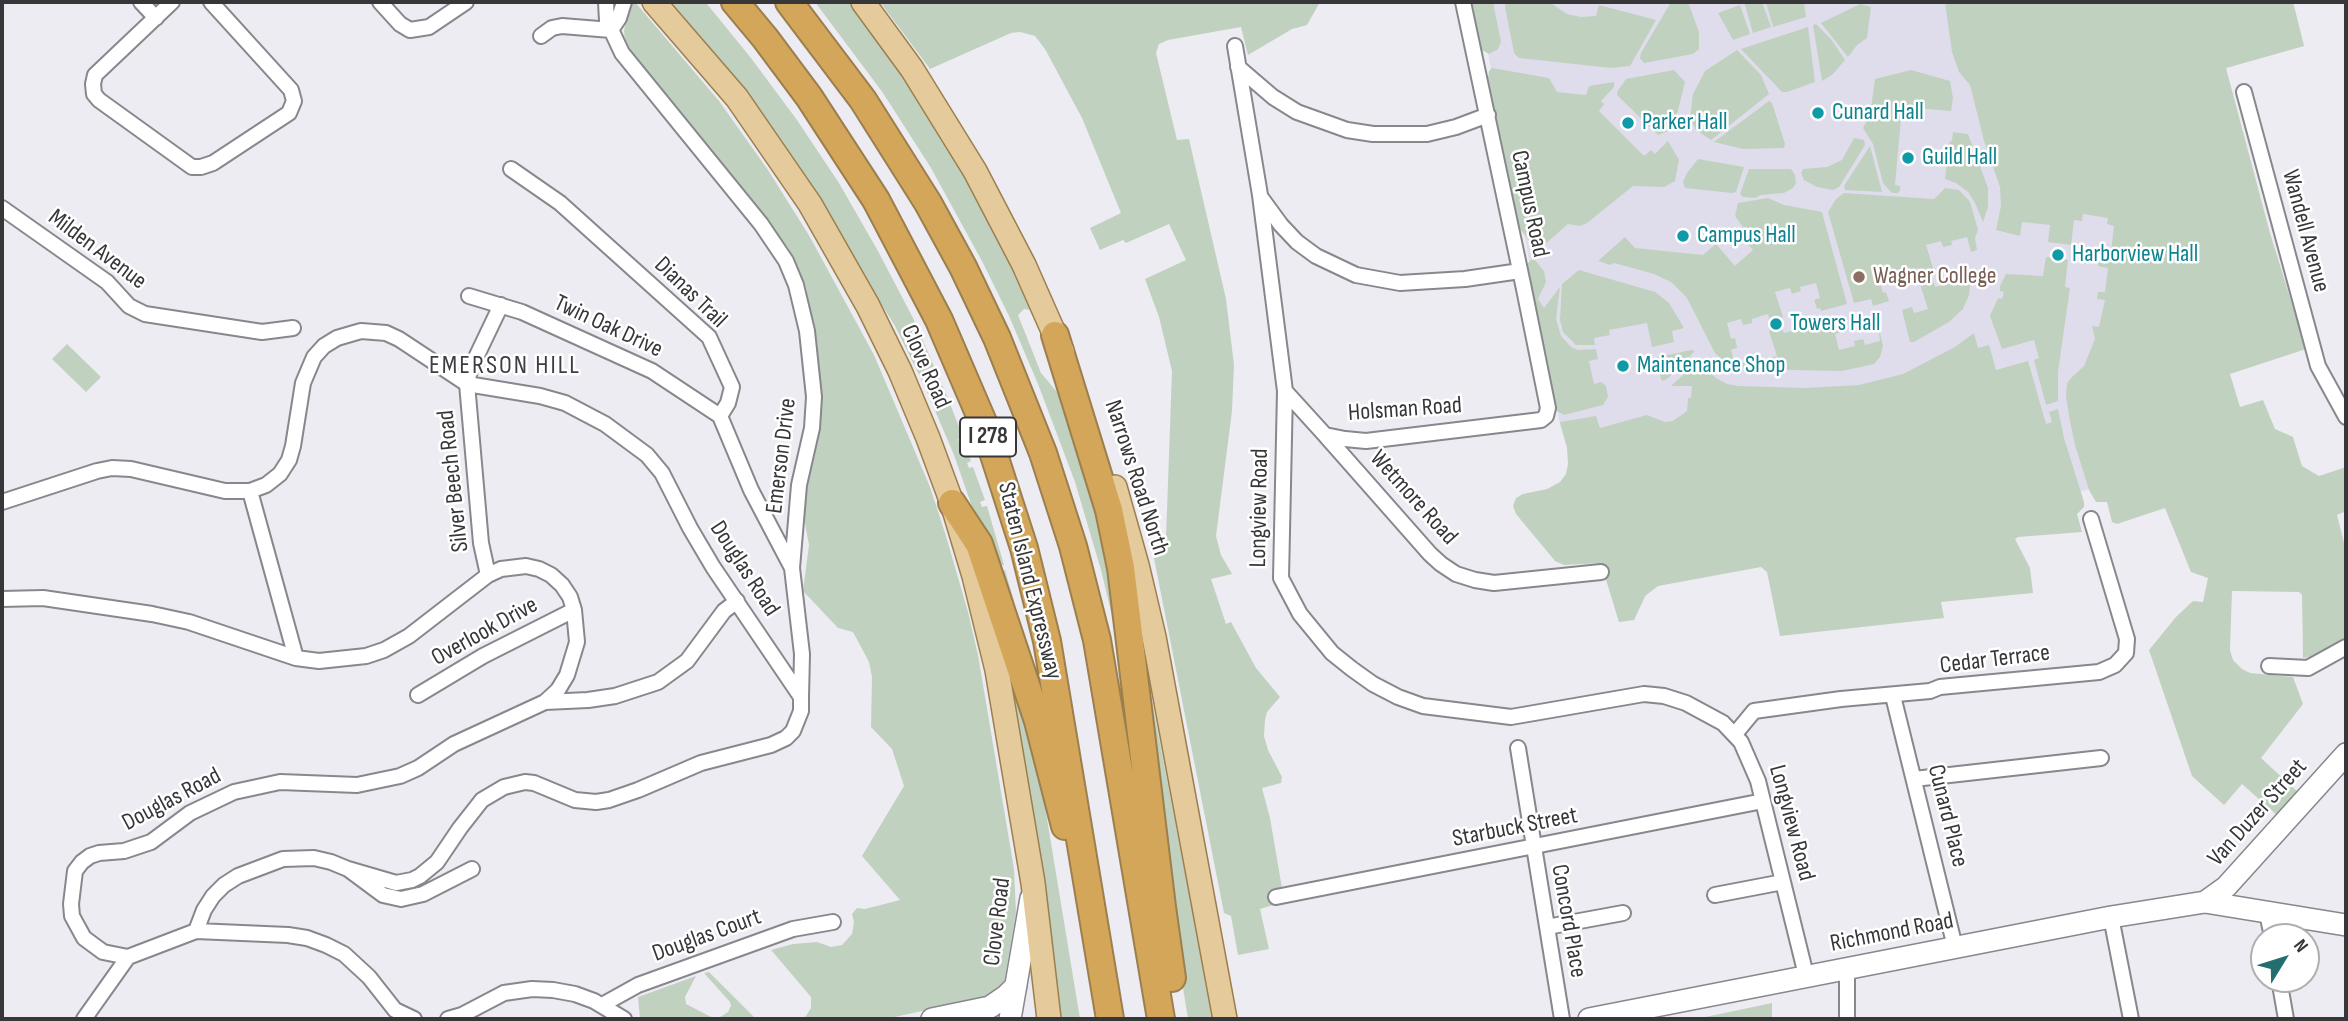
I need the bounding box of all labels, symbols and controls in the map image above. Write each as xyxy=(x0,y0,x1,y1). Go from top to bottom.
place label: Cunard Hall xyxy=(1832,99,1924,127)
marker: Cunard Hall xyxy=(1810,105,1826,121)
place label: Parker Hall xyxy=(1642,109,1727,137)
marker: Parker Hall xyxy=(1620,115,1636,131)
place label: Guild Hall xyxy=(1922,144,1997,172)
street label: Campus Road xyxy=(1504,148,1554,260)
marker: Guild Hall xyxy=(1900,150,1916,166)
street label: Wandell Avenue xyxy=(2275,167,2335,295)
street label: Milden Avenue xyxy=(42,204,152,296)
place label: Campus Hall xyxy=(1697,222,1796,250)
marker: Campus Hall xyxy=(1675,228,1691,244)
place label: Harborview Hall xyxy=(2072,241,2198,269)
marker: Harborview Hall xyxy=(2050,247,2066,263)
street label: Dianas Trail xyxy=(648,251,732,335)
place label: Wagner College xyxy=(1873,263,1997,291)
marker: Wagner College xyxy=(1851,269,1867,285)
street label: Twin Oak Drive xyxy=(549,289,667,365)
place label: Towers Hall xyxy=(1790,310,1880,338)
marker: Towers Hall xyxy=(1768,316,1784,332)
street label: Clove Road xyxy=(894,321,956,413)
district label: EMERSON HILL xyxy=(431,350,579,382)
place label: Maintenance Shop xyxy=(1637,352,1785,380)
marker: Maintenance Shop xyxy=(1615,358,1631,374)
street label: Holsman Road xyxy=(1347,392,1463,428)
street label: Emerson Drive xyxy=(761,397,803,515)
street label: Narrows Road North xyxy=(1097,397,1175,559)
street label: Silver Beech Road xyxy=(432,409,476,553)
road number: I 278 xyxy=(960,418,1016,457)
street label: Wetmore Road xyxy=(1363,445,1463,551)
street label: Longview Road xyxy=(1245,448,1275,568)
street label: Staten Island Expressway xyxy=(991,479,1067,683)
street label: Douglas Road xyxy=(703,516,785,622)
street label: Overlook Drive xyxy=(427,591,543,673)
street label: Cedar Terrace xyxy=(1938,639,2052,681)
street label: Van Duzer Street xyxy=(2202,753,2314,873)
street label: Douglas Road xyxy=(118,762,226,838)
street label: Longview Road xyxy=(1762,762,1820,884)
street label: Cunard Place xyxy=(1920,762,1974,870)
street label: Starbuck Street xyxy=(1450,802,1580,854)
street label: Concord Place xyxy=(1544,862,1592,980)
street label: Clove Road xyxy=(978,876,1018,968)
street label: Douglas Court xyxy=(649,903,765,969)
street label: Richmond Road xyxy=(1828,907,1956,959)
north arrow xyxy=(2250,923,2320,993)
text: N xyxy=(2288,935,2313,957)

